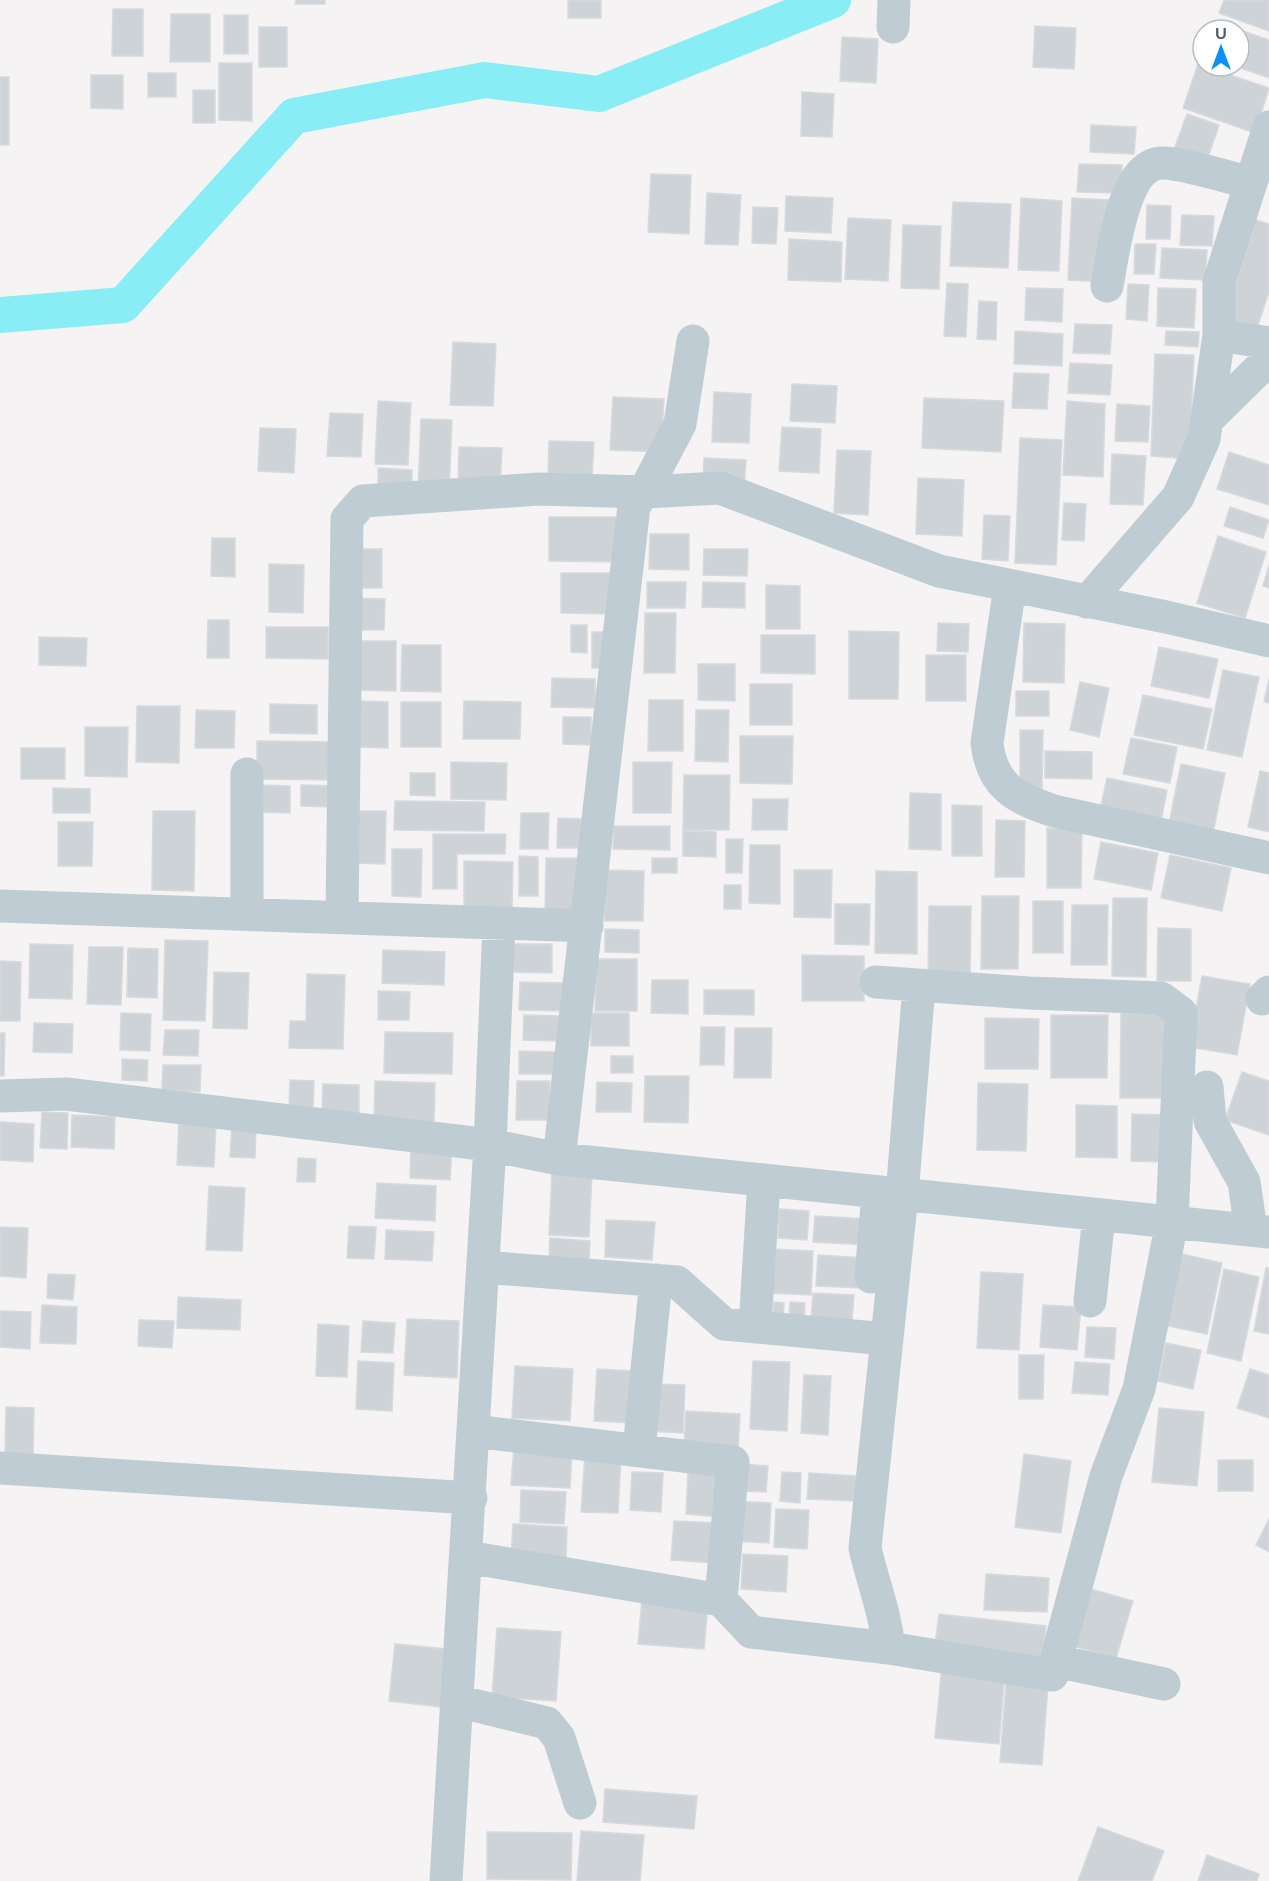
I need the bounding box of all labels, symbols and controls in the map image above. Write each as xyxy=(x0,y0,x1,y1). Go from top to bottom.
north arrow xyxy=(1191,18,1251,78)
text: U xyxy=(1215,23,1227,42)

